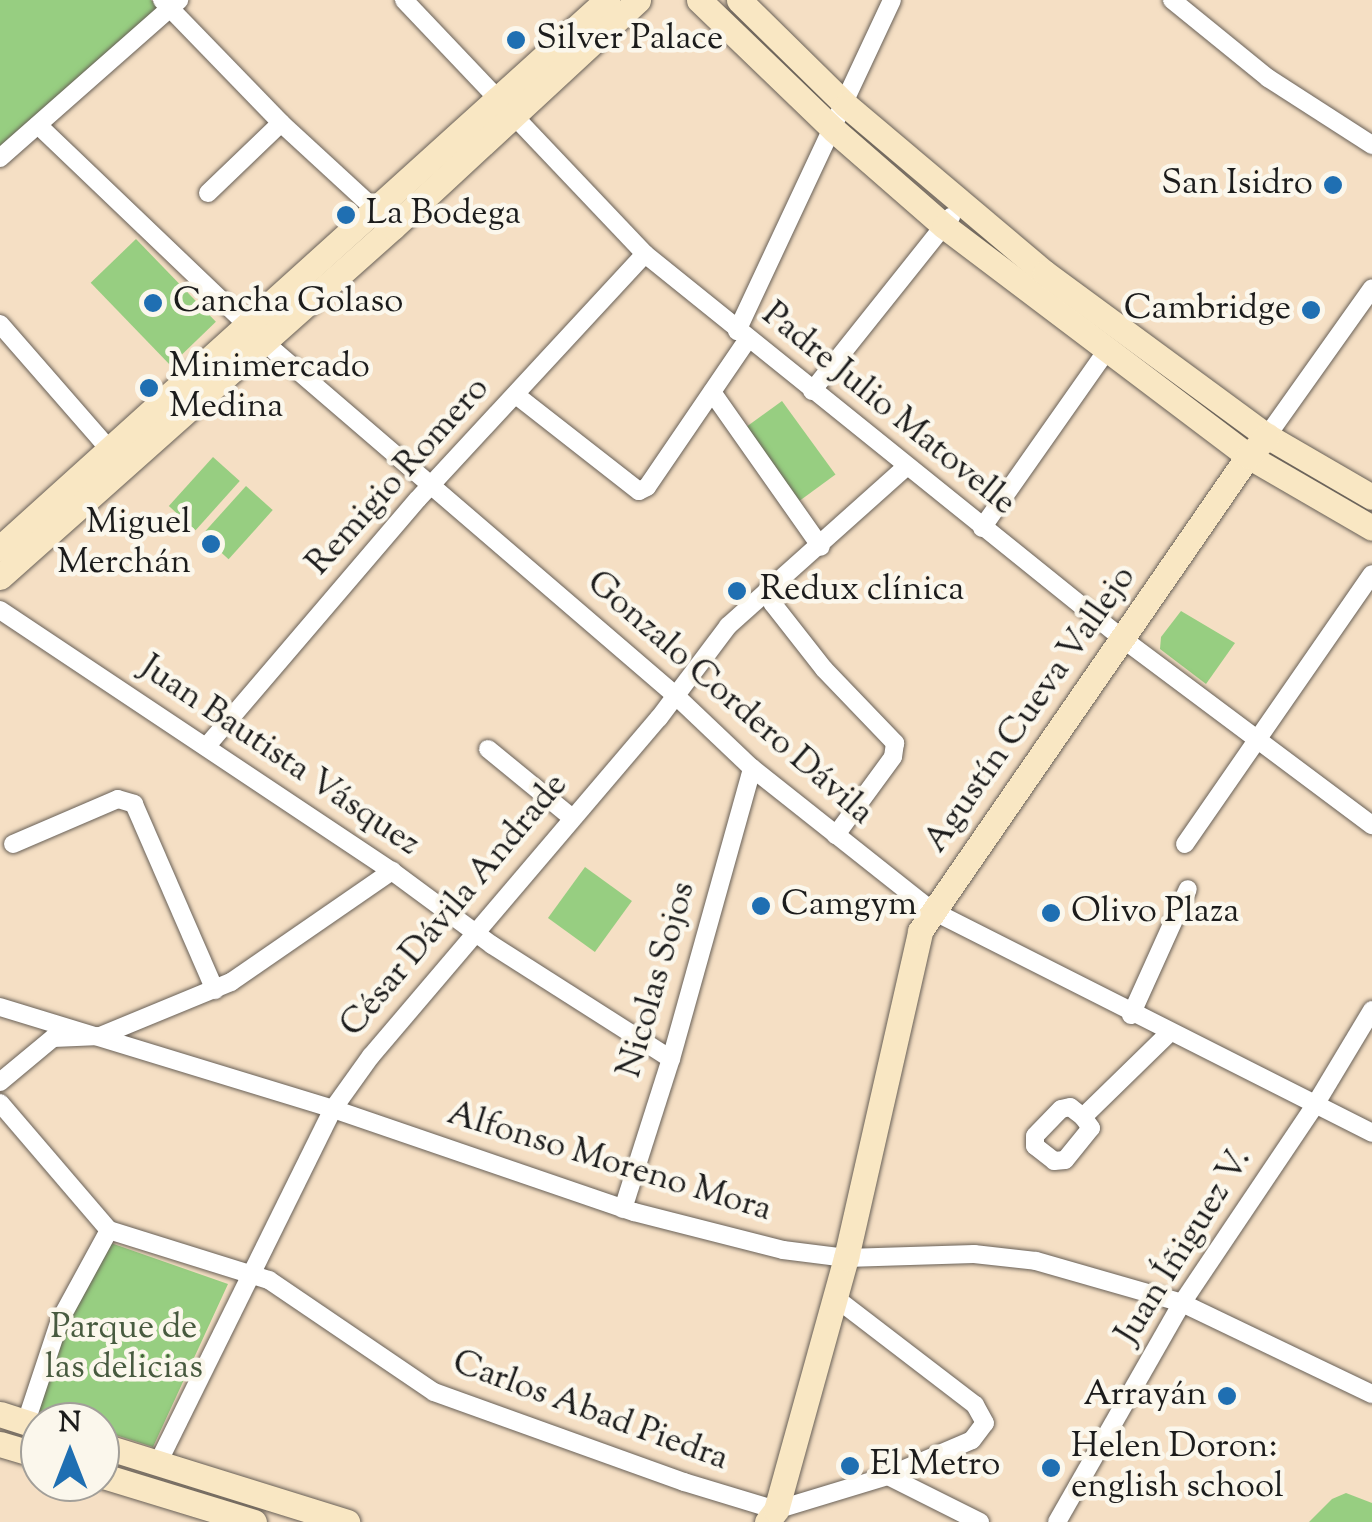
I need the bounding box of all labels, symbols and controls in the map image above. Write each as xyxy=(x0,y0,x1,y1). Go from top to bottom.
place label: Silver Palace xyxy=(536,19,723,61)
marker: Silver Palace xyxy=(505,29,527,51)
place label: San Isidro xyxy=(1161,164,1313,206)
marker: San Isidro xyxy=(1322,174,1344,196)
place label: La Bodega xyxy=(366,194,521,236)
marker: La Bodega xyxy=(335,204,357,226)
place label: Cancha Golaso xyxy=(173,282,403,324)
place label: Cambridge xyxy=(1124,289,1291,331)
marker: Cancha Golaso xyxy=(142,292,164,314)
street label: Padre Julio Matovelle xyxy=(753,295,1023,525)
marker: Cambridge xyxy=(1300,299,1322,321)
place label: Minimercado Medina xyxy=(169,347,370,429)
street label: Remigio Romero xyxy=(299,369,499,585)
marker: Minimercado Medina xyxy=(138,377,160,399)
place label: Miguel Merchán xyxy=(57,503,191,585)
marker: Miguel Merchán xyxy=(200,533,222,555)
street label: Agustín Cueva Vallejo xyxy=(916,558,1146,862)
street label: Gonzalo Cordero Dávila xyxy=(577,563,881,835)
place label: Redux clínica xyxy=(760,570,964,612)
marker: Redux clínica xyxy=(724,578,750,604)
street label: Juan Bautista Vásquez xyxy=(131,648,427,866)
street label: César Dávila Andrade xyxy=(332,766,578,1046)
street label: Nicolas Sojos xyxy=(610,877,706,1083)
place label: Camgym xyxy=(781,885,917,927)
place label: Olivo Plaza xyxy=(1071,892,1239,934)
marker: Camgym xyxy=(750,895,772,917)
marker: Olivo Plaza xyxy=(1040,902,1062,924)
street label: Alfonso Moreno Mora xyxy=(442,1094,776,1232)
street label: Juan Íñiguez V. xyxy=(1108,1141,1262,1353)
park label: Parque de las delicias xyxy=(45,1308,203,1390)
street label: Carlos Abad Piedra xyxy=(446,1343,734,1481)
place label: Arrayán xyxy=(1083,1375,1207,1417)
marker: Arrayán xyxy=(1216,1385,1238,1407)
north arrow xyxy=(20,1402,120,1502)
text: N xyxy=(59,1404,81,1444)
place label: Helen Doron: english school xyxy=(1071,1427,1284,1509)
place label: El Metro xyxy=(870,1445,1000,1487)
marker: El Metro xyxy=(839,1455,861,1477)
marker: Helen Doron: english school xyxy=(1040,1457,1062,1479)

